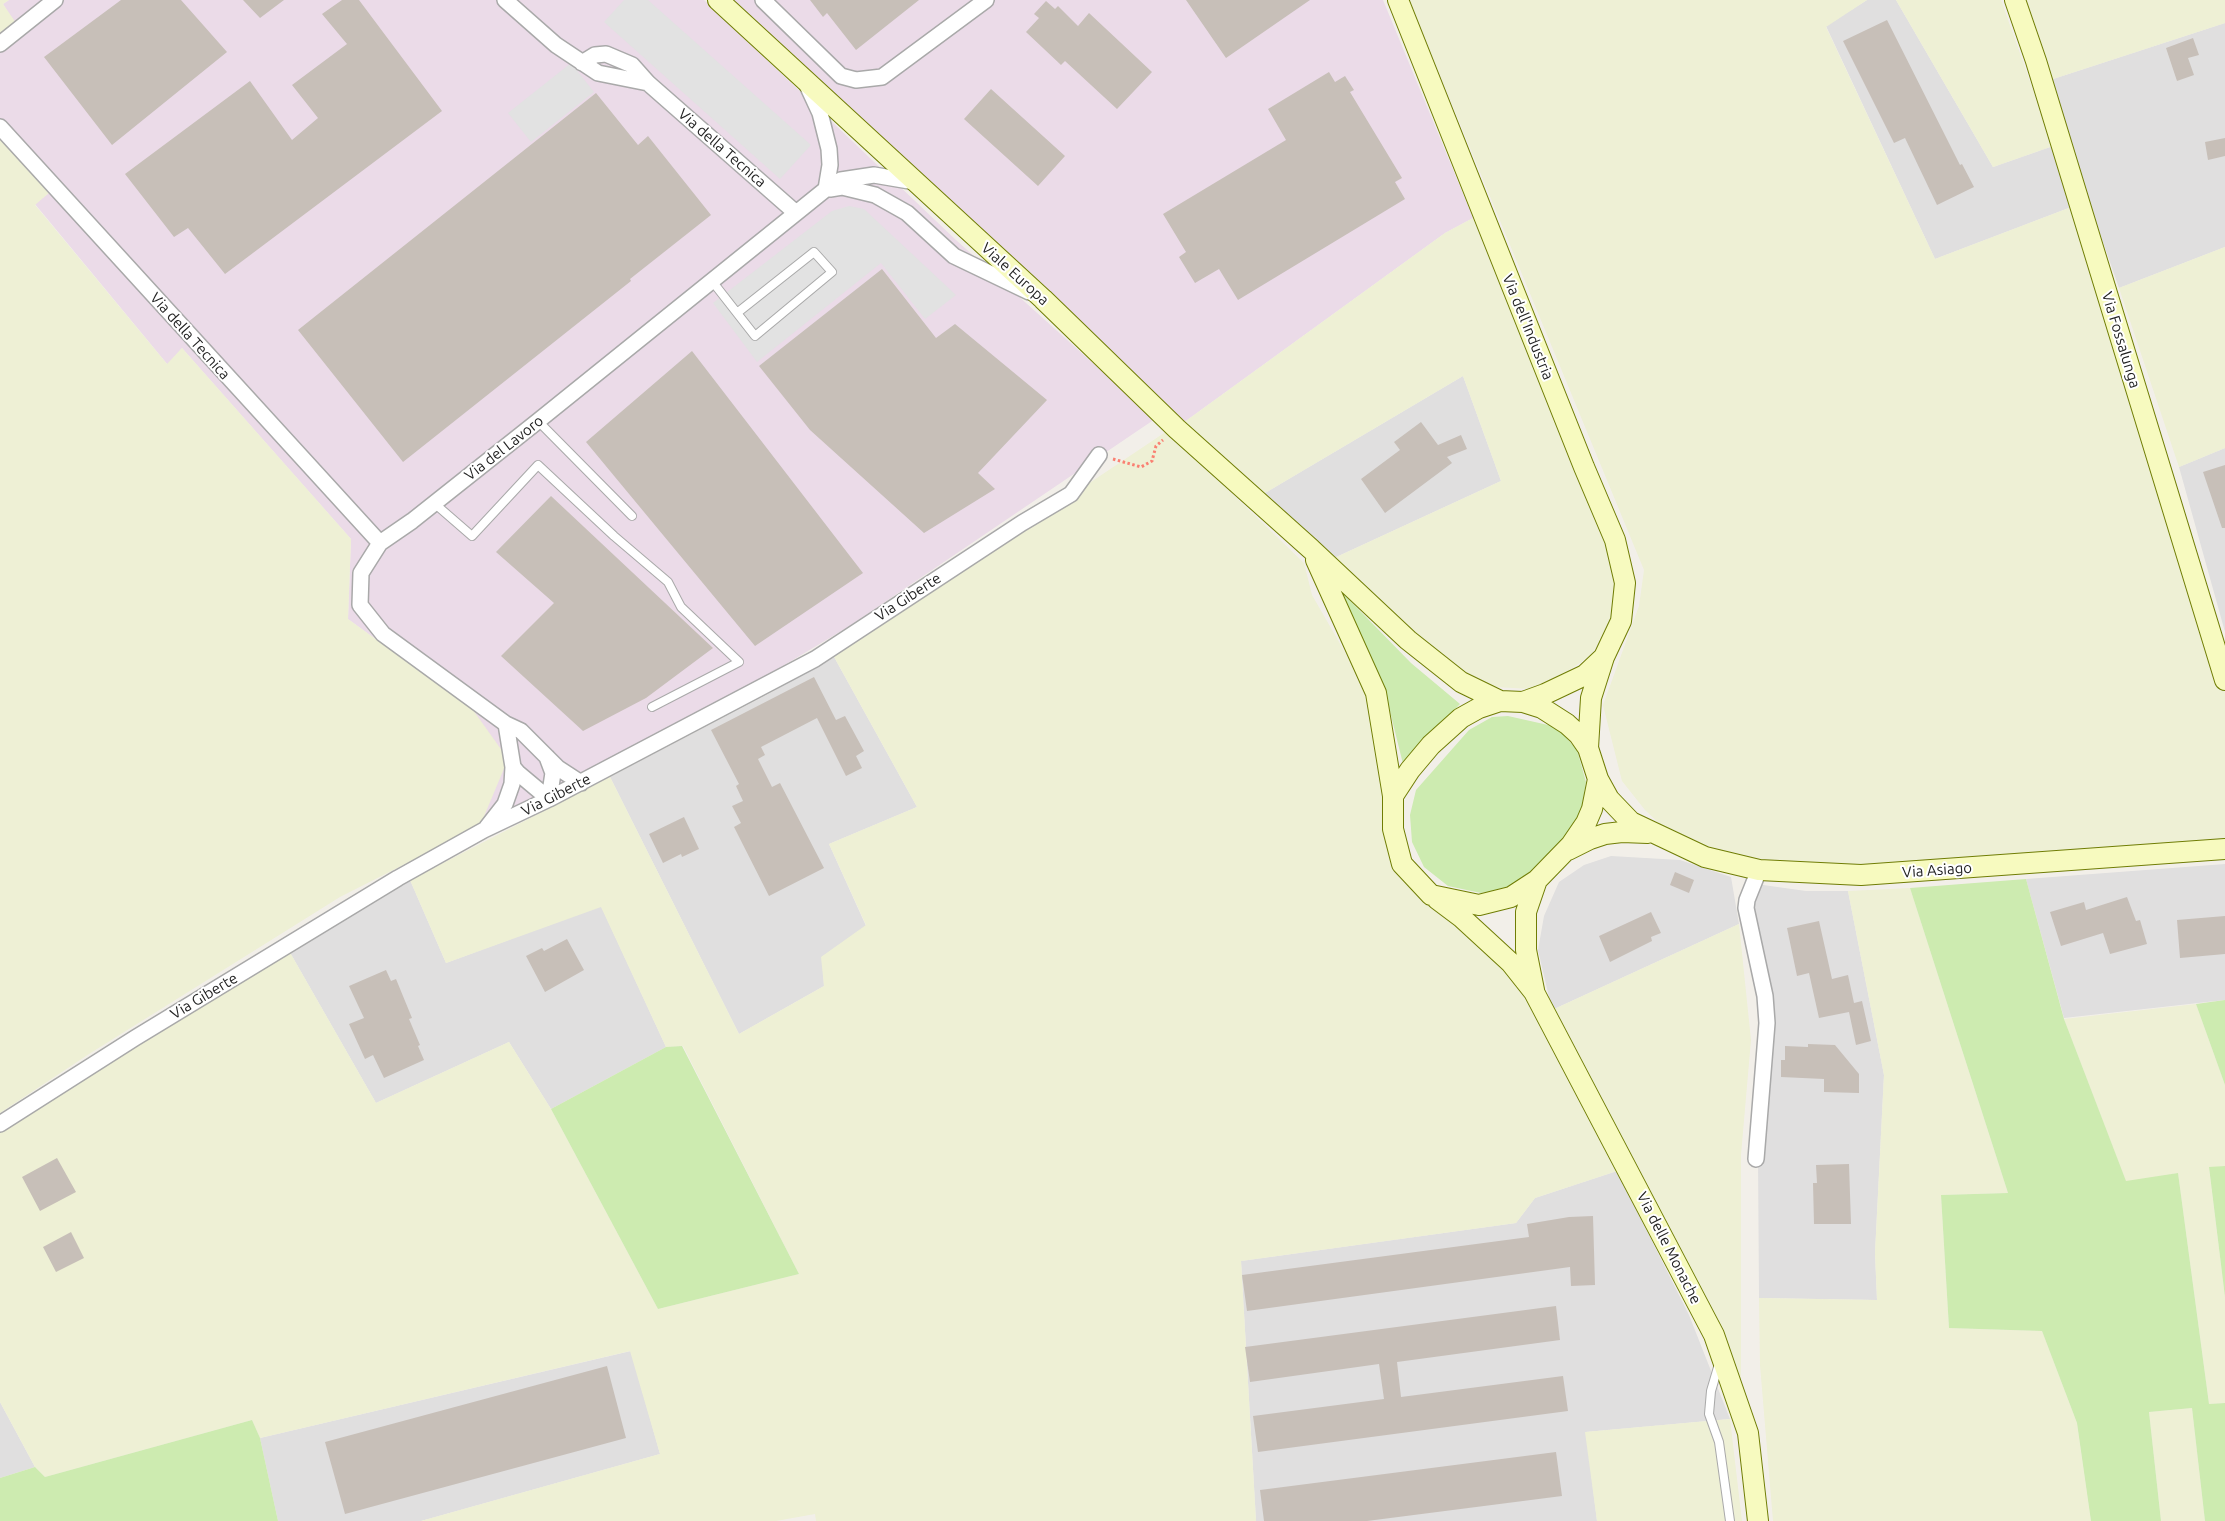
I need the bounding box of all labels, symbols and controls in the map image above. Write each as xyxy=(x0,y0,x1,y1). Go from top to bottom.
street label: Via della Tecnica xyxy=(674,105,770,191)
street label: Viale Europa xyxy=(977,239,1053,309)
street label: Via dell'Industria xyxy=(1499,271,1557,383)
street label: Via della Tecnica xyxy=(146,289,234,383)
street label: Via Fossalunga xyxy=(2098,290,2144,390)
street label: Via del Lavoro xyxy=(461,412,547,484)
street label: Via Giberte xyxy=(872,569,944,625)
street label: Via Giberte xyxy=(518,770,594,820)
street label: Via Asiago xyxy=(1901,859,1973,881)
street label: Via Giberte xyxy=(167,969,241,1023)
street label: Via delle Monache xyxy=(1633,1189,1705,1307)

